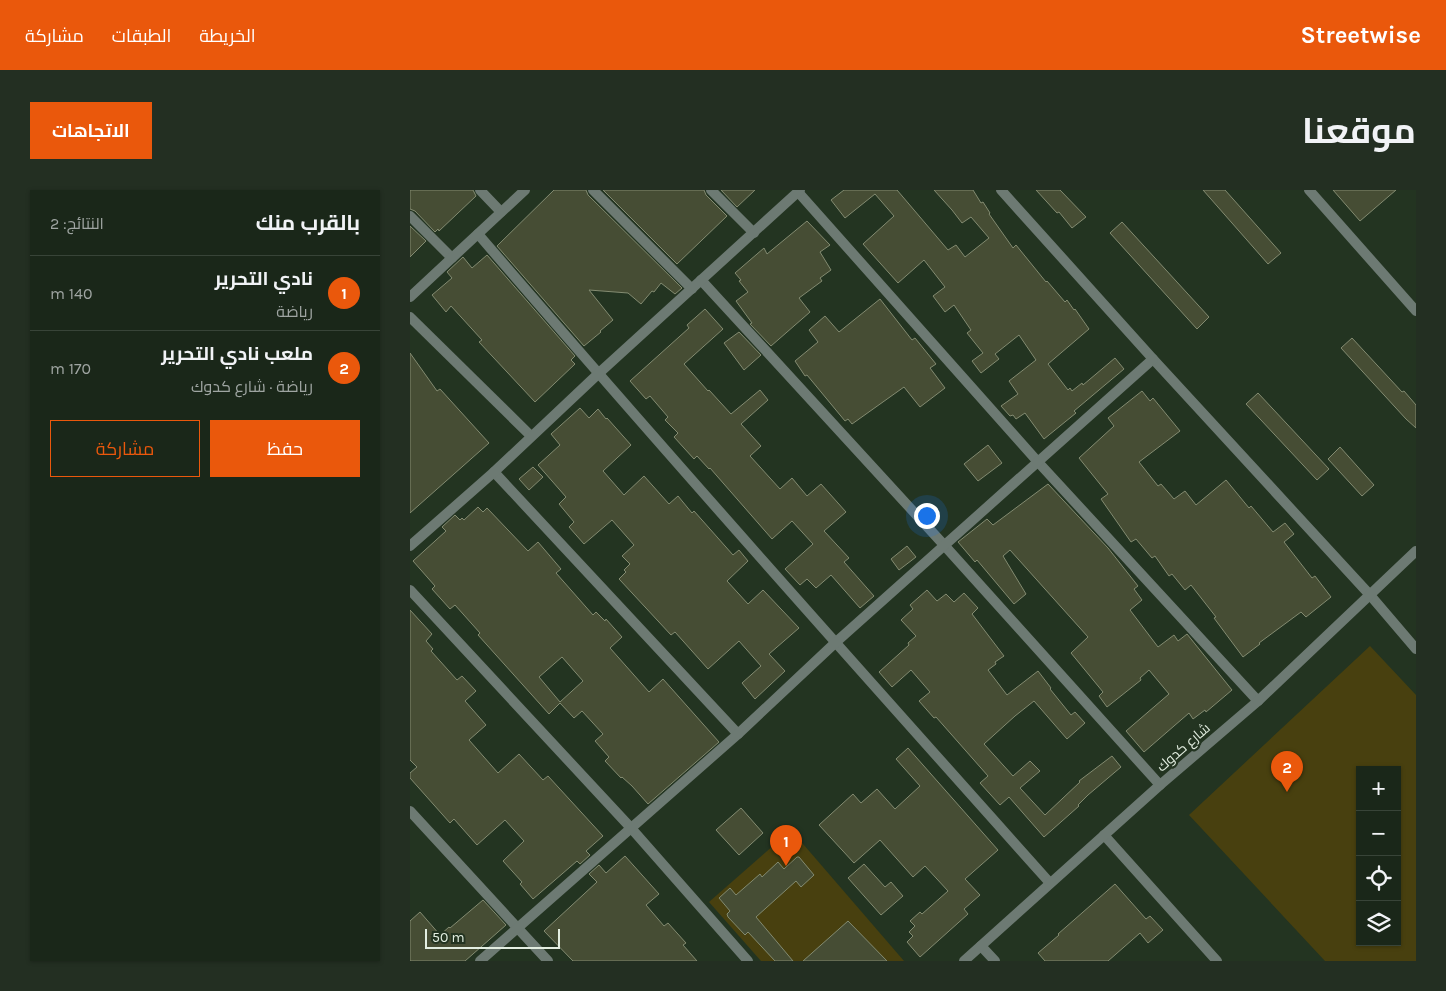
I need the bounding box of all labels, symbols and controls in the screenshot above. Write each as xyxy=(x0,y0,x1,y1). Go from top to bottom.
text: Streetwise xyxy=(1300,21,1421,49)
text: مشاركة xyxy=(25,25,84,47)
text: الطبقات xyxy=(112,25,171,47)
text: الخريطة xyxy=(199,25,256,47)
button: الاتجاهات xyxy=(30,102,152,159)
text: موقعنا xyxy=(1302,111,1416,152)
text: بالقرب منك xyxy=(256,211,360,235)
text: النتائج: 2 xyxy=(50,214,104,233)
text: نادي التحرير xyxy=(215,268,313,290)
text: 140 m xyxy=(50,284,93,303)
text: 1 xyxy=(341,284,347,303)
text: رياضة xyxy=(276,302,313,321)
text: ملعب نادي التحرير xyxy=(161,343,313,365)
text: 170 m xyxy=(50,359,91,378)
text: 2 xyxy=(339,359,349,378)
text: رياضة · شارع كدوك xyxy=(191,377,313,396)
button: مشاركة xyxy=(50,420,200,477)
button: حفظ xyxy=(210,420,360,477)
your location xyxy=(914,503,940,529)
street label: شارع كدوك xyxy=(1153,720,1214,775)
pin: 2 xyxy=(1271,751,1303,792)
map controls xyxy=(1356,766,1401,946)
button: + xyxy=(1356,766,1401,811)
button: − xyxy=(1356,811,1401,856)
pin: 1 xyxy=(770,825,802,866)
button: locate xyxy=(1356,856,1401,901)
button: layers xyxy=(1356,901,1401,946)
scale bar xyxy=(425,926,560,949)
text: 50 m xyxy=(432,929,465,946)

